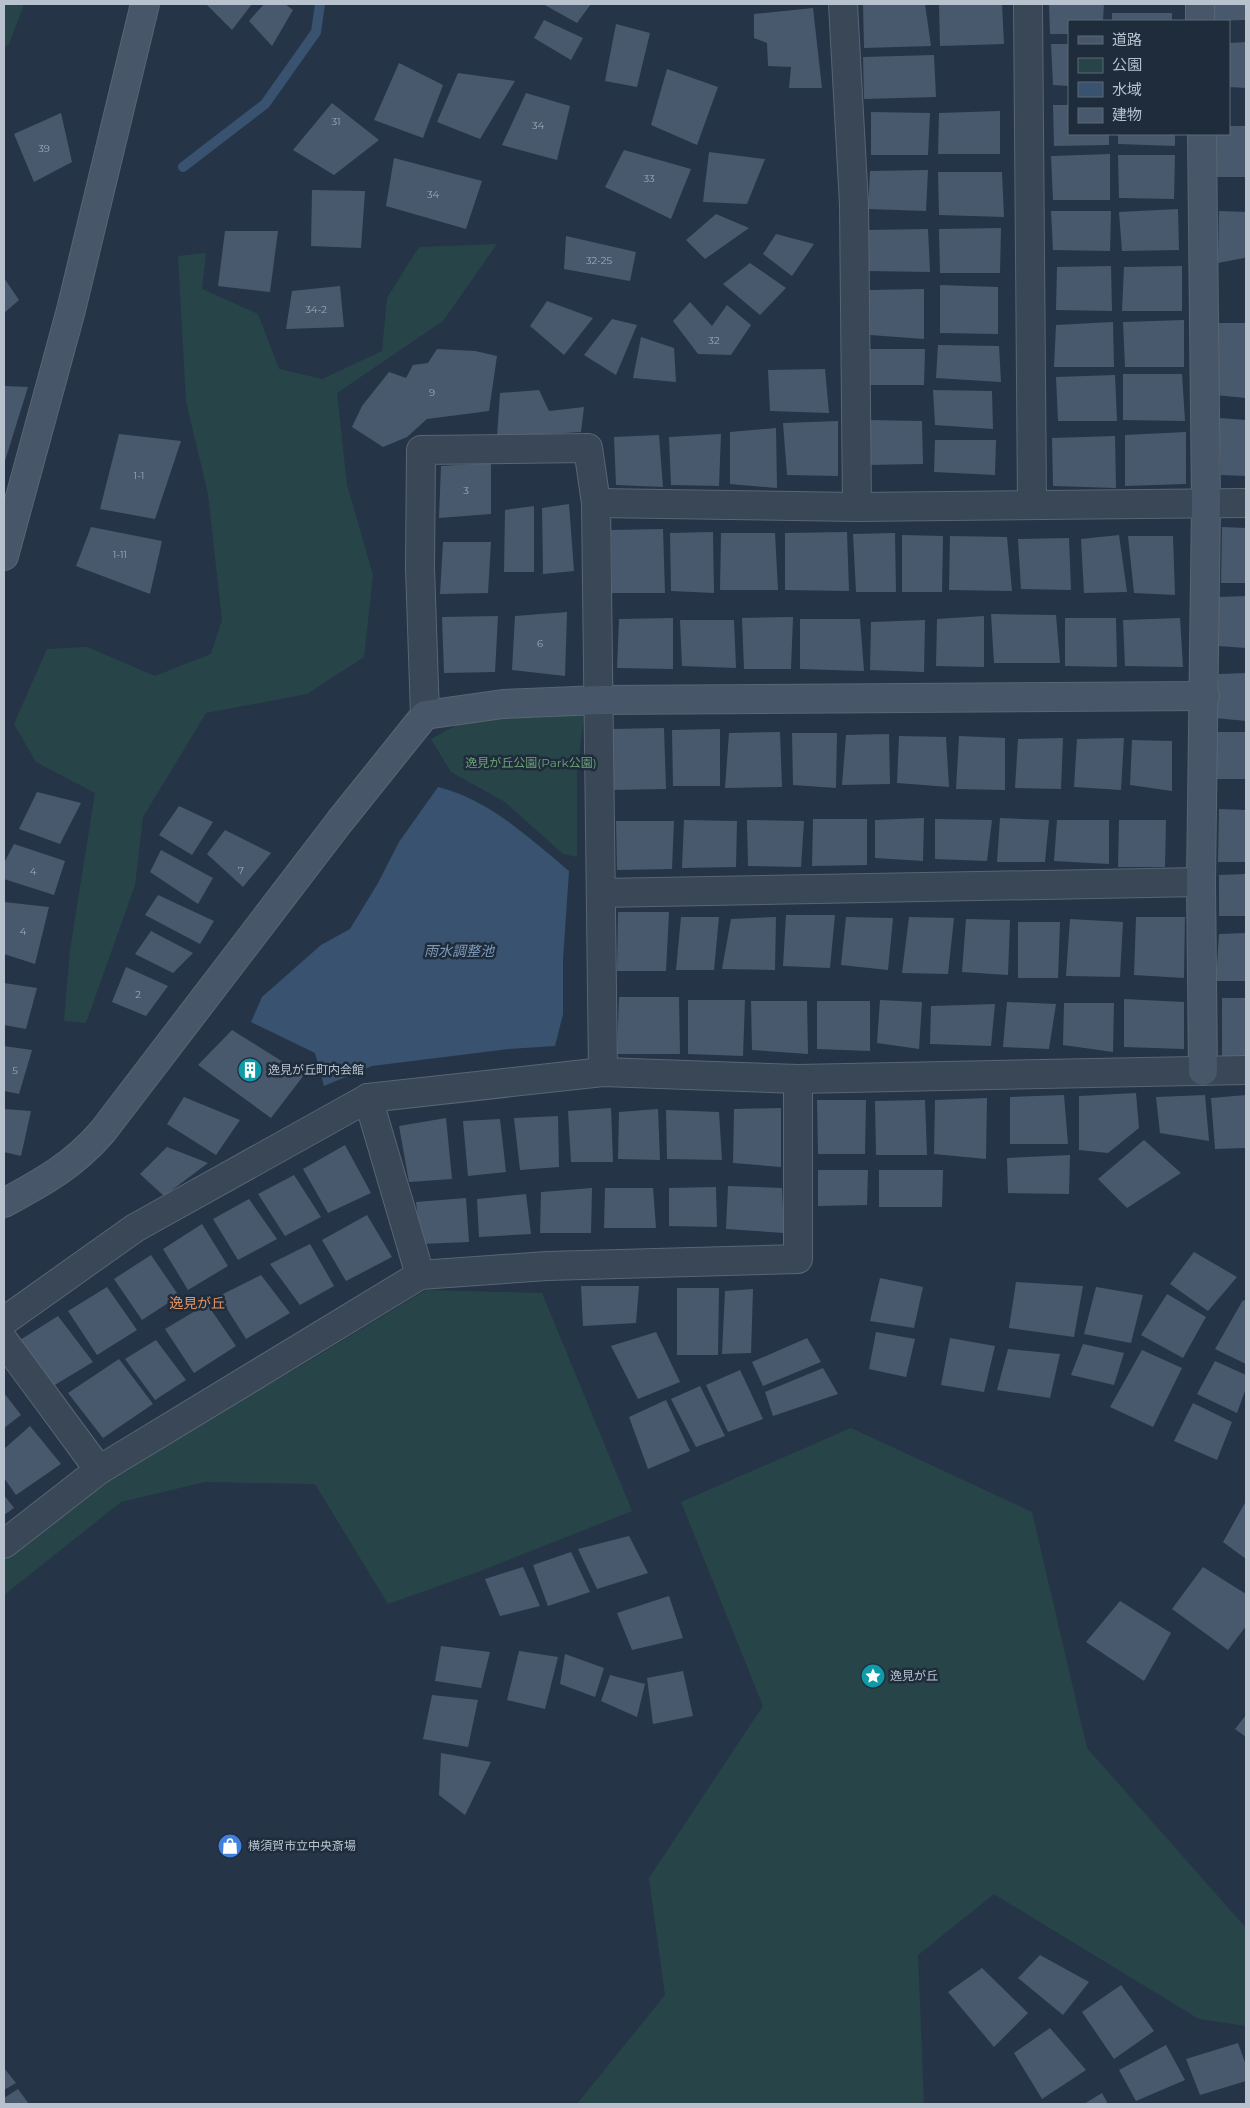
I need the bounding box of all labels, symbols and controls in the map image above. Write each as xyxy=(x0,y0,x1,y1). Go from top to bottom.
legend xyxy=(1068,20,1230,135)
text: 道路 xyxy=(1112,30,1142,49)
text: 公園 xyxy=(1112,55,1142,74)
text: 水域 xyxy=(1112,80,1142,99)
text: 建物 xyxy=(1112,105,1142,124)
house number: 31 xyxy=(331,115,341,128)
house number: 34 xyxy=(532,119,545,132)
house number: 39 xyxy=(38,142,50,155)
house number: 33 xyxy=(643,172,655,185)
house number: 34 xyxy=(427,188,440,201)
house number: 32-25 xyxy=(586,254,612,267)
house number: 34-2 xyxy=(305,303,327,316)
house number: 32 xyxy=(708,334,720,347)
house number: 9 xyxy=(429,386,435,399)
house number: 1-1 xyxy=(134,469,144,482)
house number: 3 xyxy=(463,484,469,497)
house number: 1-11 xyxy=(113,548,127,561)
house number: 6 xyxy=(537,637,543,650)
park label: 逸見が丘公園(Park公園) xyxy=(465,755,597,770)
house number: 7 xyxy=(238,864,244,877)
house number: 4 xyxy=(30,865,37,878)
house number: 4 xyxy=(20,925,27,938)
water label: 雨水調整池 xyxy=(424,942,496,960)
house number: 2 xyxy=(135,988,141,1001)
building icon: 逸見が丘町内会館 xyxy=(237,1057,263,1083)
place label: 逸見が丘町内会館 xyxy=(268,1062,364,1077)
house number: 5 xyxy=(12,1064,18,1077)
district label: 逸見が丘 xyxy=(169,1294,225,1312)
place icon: 逸見が丘 xyxy=(860,1663,886,1689)
place label: 逸見が丘 xyxy=(890,1668,938,1683)
shop icon: 横須賀市立中央斎場 xyxy=(217,1833,243,1859)
place label: 横須賀市立中央斎場 xyxy=(248,1838,356,1853)

